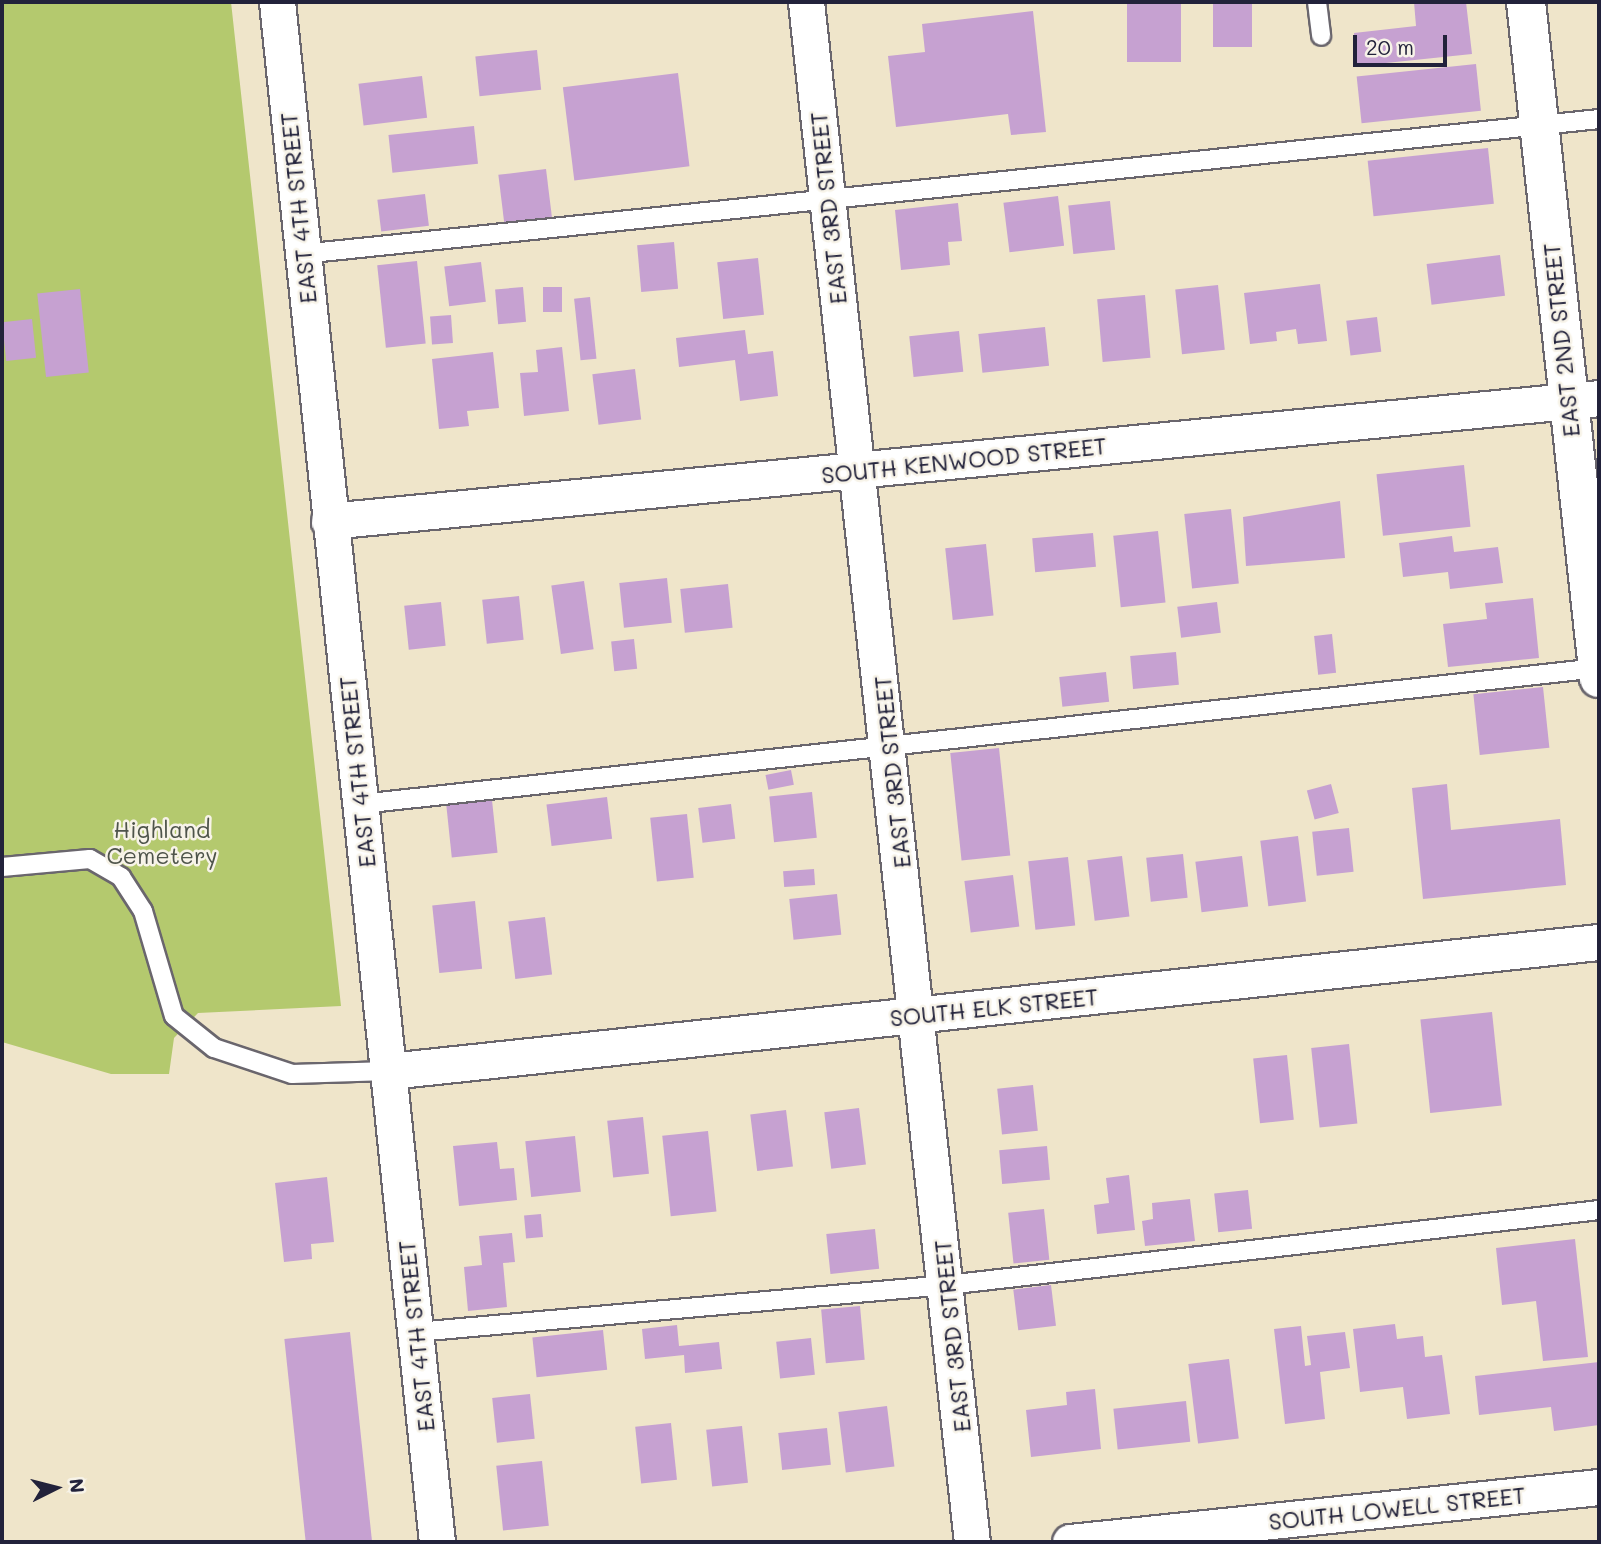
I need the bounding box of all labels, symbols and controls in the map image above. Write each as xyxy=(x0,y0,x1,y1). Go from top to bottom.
scale bar xyxy=(1356,21,1450,65)
text: 20 m xyxy=(1366,33,1414,60)
street label: EAST 3RD STREET xyxy=(804,110,852,306)
street label: EAST 4TH STREET xyxy=(274,111,322,305)
street label: EAST 2ND STREET xyxy=(1537,242,1585,438)
street label: SOUTH KENWOOD STREET xyxy=(820,431,1108,489)
street label: EAST 3RD STREET xyxy=(868,674,916,870)
street label: EAST 4TH STREET xyxy=(333,675,381,869)
park label: Highland Cemetery xyxy=(106,815,218,869)
street label: SOUTH ELK STREET xyxy=(888,982,1100,1032)
street label: EAST 3RD STREET xyxy=(928,1238,976,1434)
street label: EAST 4TH STREET xyxy=(392,1239,440,1433)
north arrow xyxy=(21,1453,91,1523)
text: N xyxy=(64,1477,91,1494)
street label: SOUTH LOWELL STREET xyxy=(1267,1481,1527,1535)

